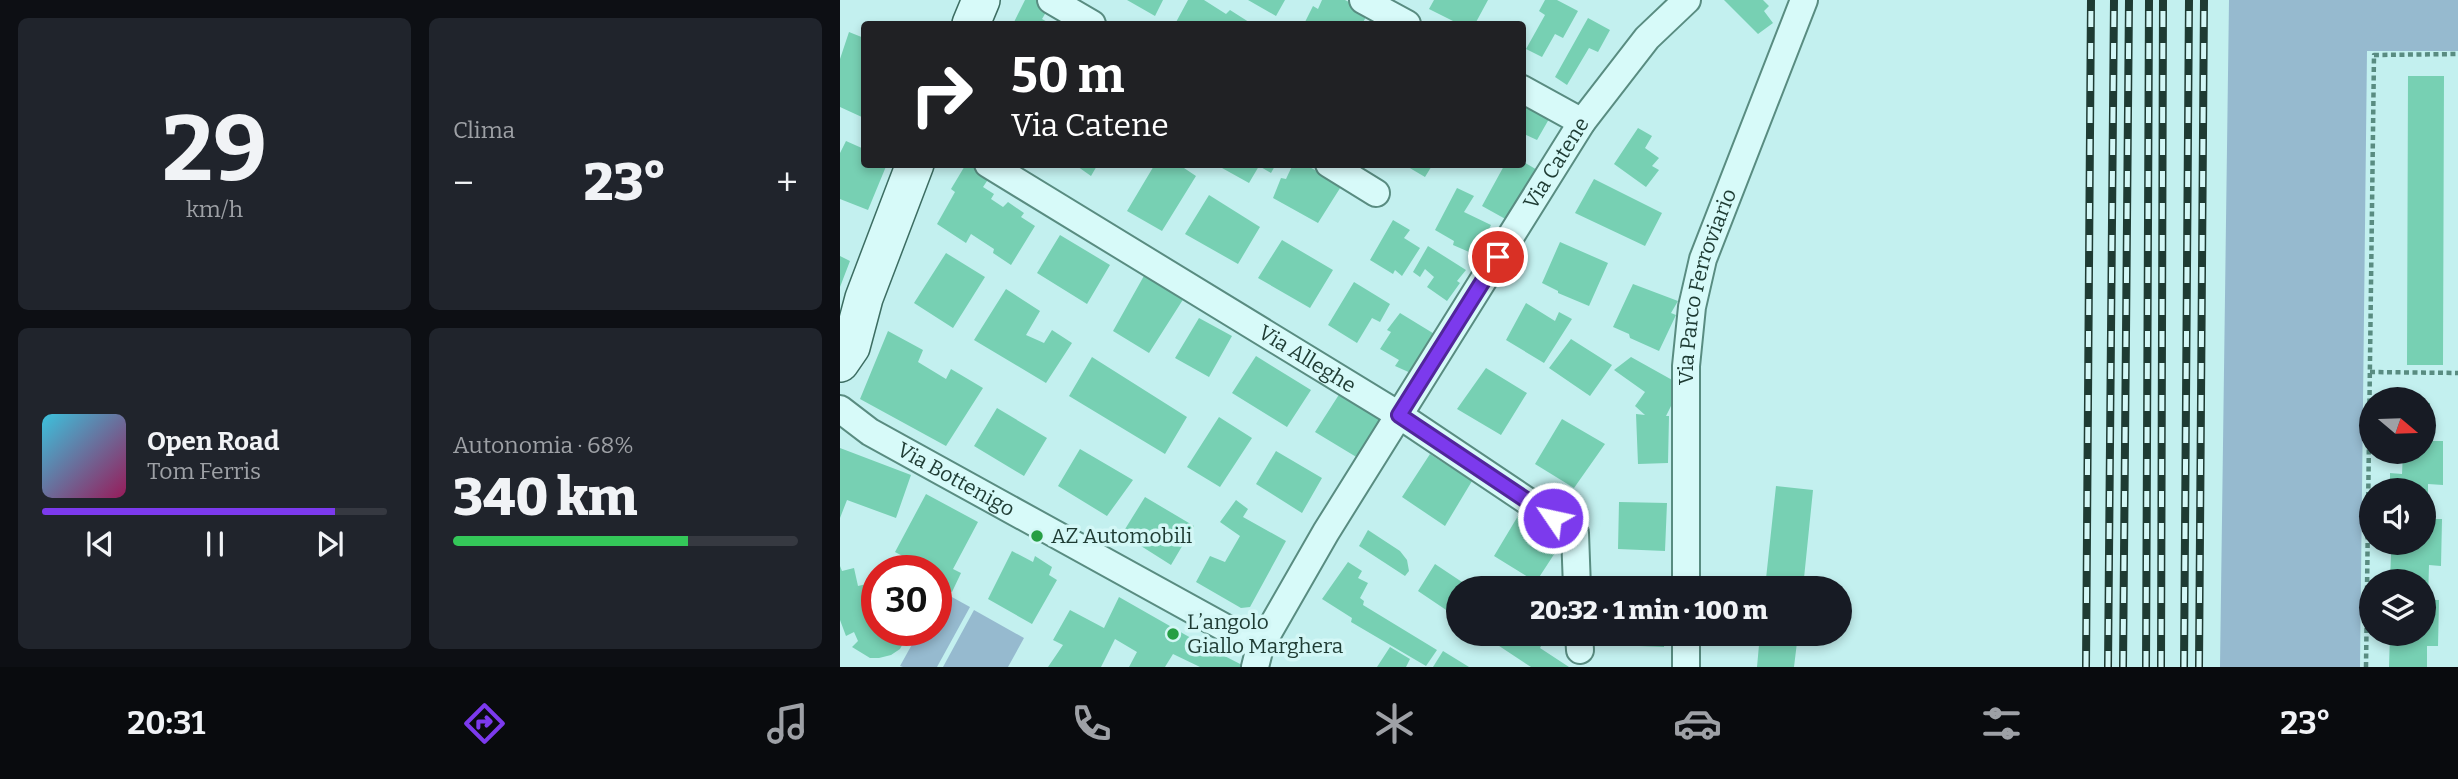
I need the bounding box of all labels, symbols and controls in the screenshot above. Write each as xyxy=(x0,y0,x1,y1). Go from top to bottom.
text: 50 m xyxy=(1011,46,1124,105)
icon: right xyxy=(896,49,987,140)
text: 29 xyxy=(162,95,267,204)
text: Via Catene xyxy=(1011,106,1169,144)
street label: Via Catene xyxy=(1518,112,1595,214)
text: Clima xyxy=(453,116,515,144)
text: 23° xyxy=(584,151,666,214)
text: − xyxy=(453,160,474,206)
text: + xyxy=(776,160,798,206)
street label: Via Parco Ferroviario xyxy=(1673,185,1742,385)
text: km/h xyxy=(186,195,243,223)
pin xyxy=(1468,227,1528,287)
icon: arrive xyxy=(1479,238,1517,276)
street label: Via Alleghe xyxy=(1254,319,1361,399)
north arrow xyxy=(2359,387,2436,464)
map controls xyxy=(2359,387,2436,646)
text: Open Road xyxy=(147,426,279,457)
text: Autonomia · 68% xyxy=(453,431,634,459)
street label: Via Bottenigo xyxy=(893,437,1019,522)
text: Tom Ferris xyxy=(147,457,261,485)
text: 340 km xyxy=(453,466,638,529)
button: sound xyxy=(2359,478,2436,555)
position arrow xyxy=(1516,481,1590,555)
place label: AZ Automobili xyxy=(1051,523,1192,549)
icon: previous xyxy=(81,525,119,563)
icon: pause xyxy=(196,525,234,563)
icon: next xyxy=(311,525,349,563)
marker: AZ Automobili xyxy=(1029,528,1045,544)
speed limit sign: 30 xyxy=(861,555,952,646)
button: layers xyxy=(2359,569,2436,646)
text: 20:32 · 1 min · 100 m xyxy=(1530,595,1768,626)
place label: L’angolo Giallo Marghera xyxy=(1187,609,1344,659)
marker: L’angolo Giallo Marghera xyxy=(1165,626,1181,642)
icon: directions xyxy=(460,699,509,748)
icon: music xyxy=(763,699,812,748)
icon: phone xyxy=(1067,699,1116,748)
icon: climate xyxy=(1370,699,1419,748)
icon: car xyxy=(1673,699,1722,748)
icon: filters xyxy=(1977,699,2026,748)
text: 20:31 xyxy=(127,704,205,742)
text: 23° xyxy=(2280,704,2331,742)

